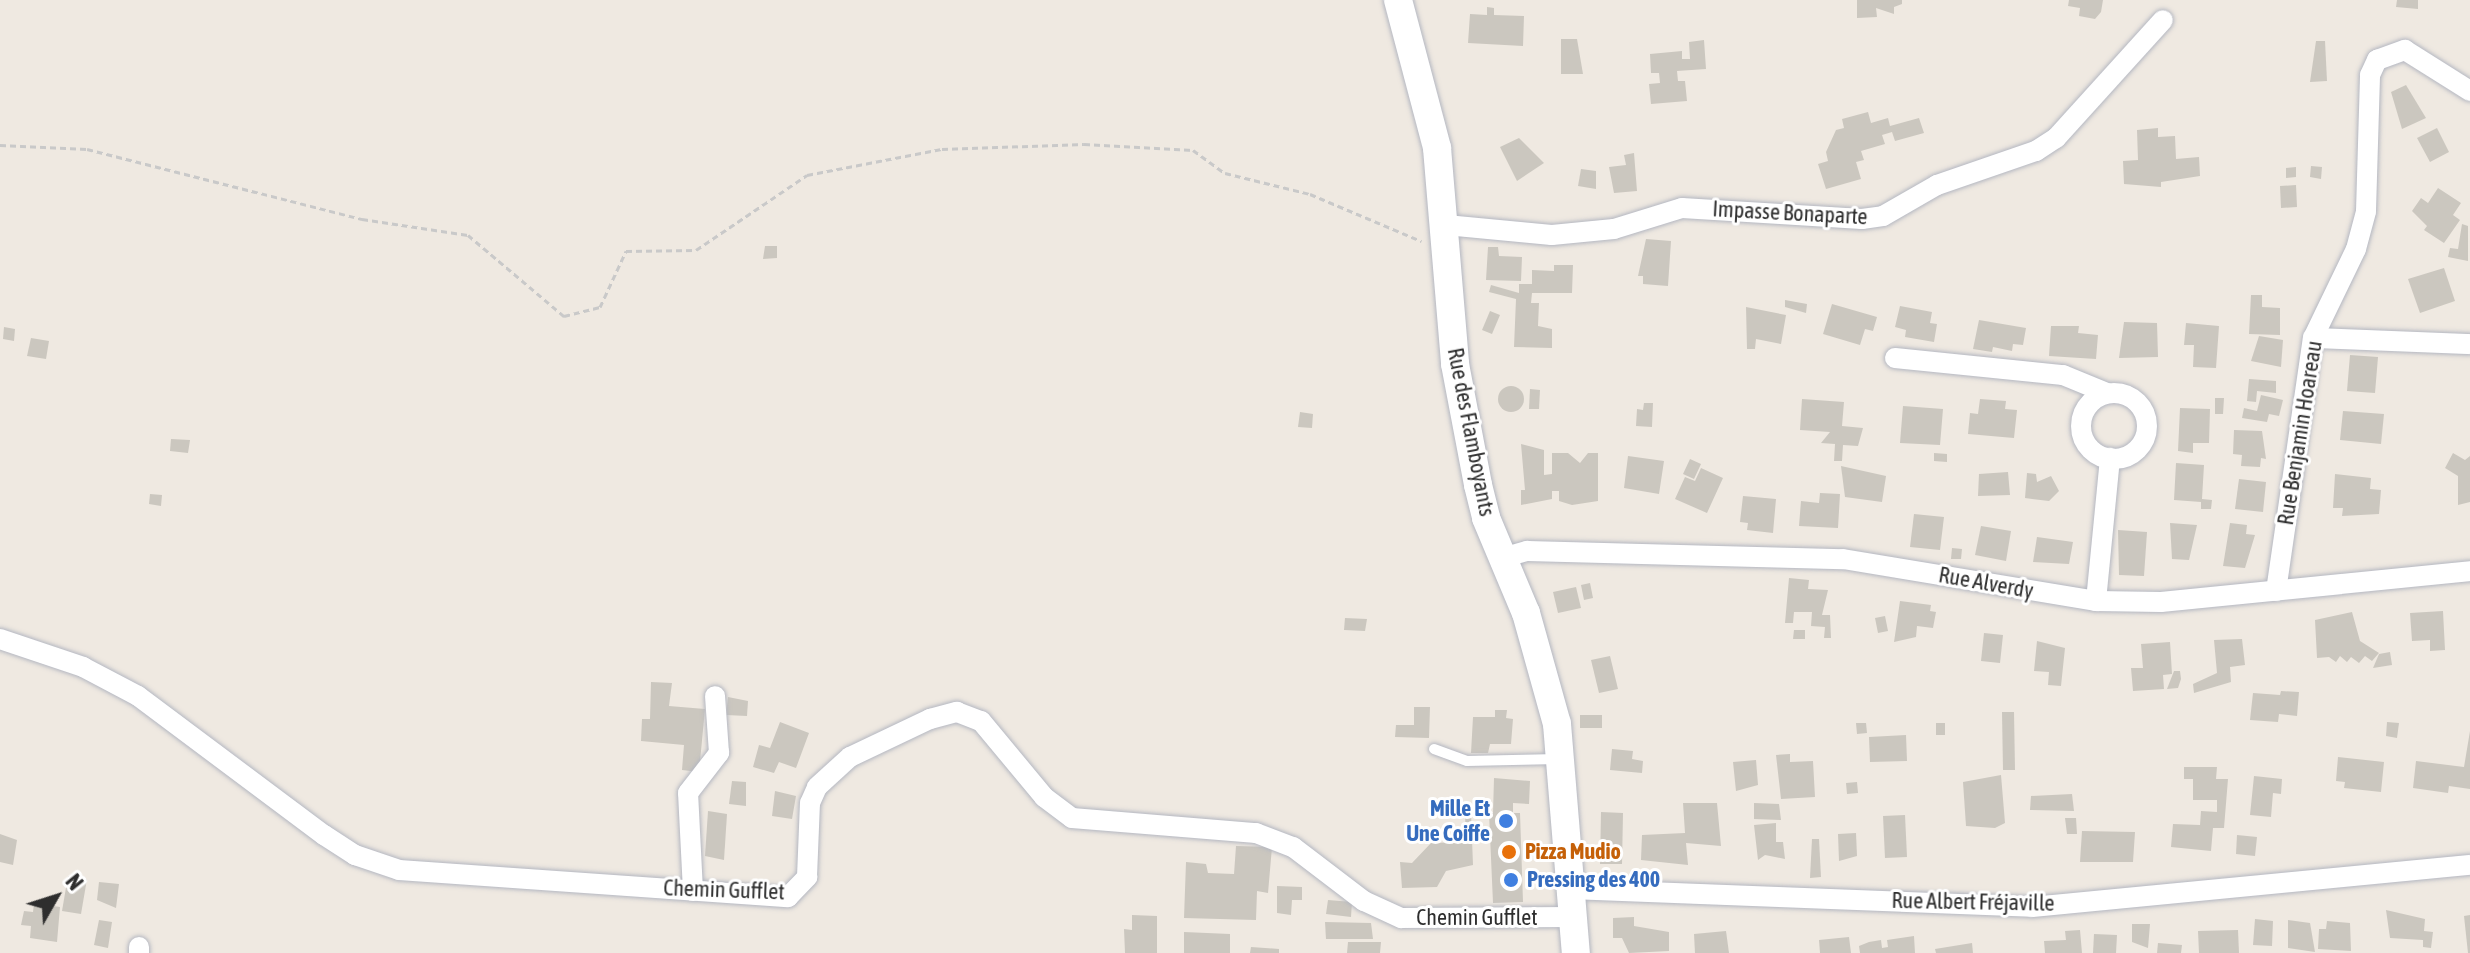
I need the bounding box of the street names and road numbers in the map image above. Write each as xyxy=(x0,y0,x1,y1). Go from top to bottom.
street label: Impasse Bonaparte xyxy=(1712,196,1868,230)
street label: Rue Benjamin Hoareau xyxy=(2272,339,2328,527)
street label: Rue des Flamboyants xyxy=(1442,346,1500,518)
street label: Rue Alverdy xyxy=(1937,562,2035,604)
street label: Chemin Gufflet xyxy=(663,875,785,905)
street label: Rue Albert Fréjaville xyxy=(1891,887,2055,917)
street label: Chemin Gufflet xyxy=(1416,905,1538,931)

